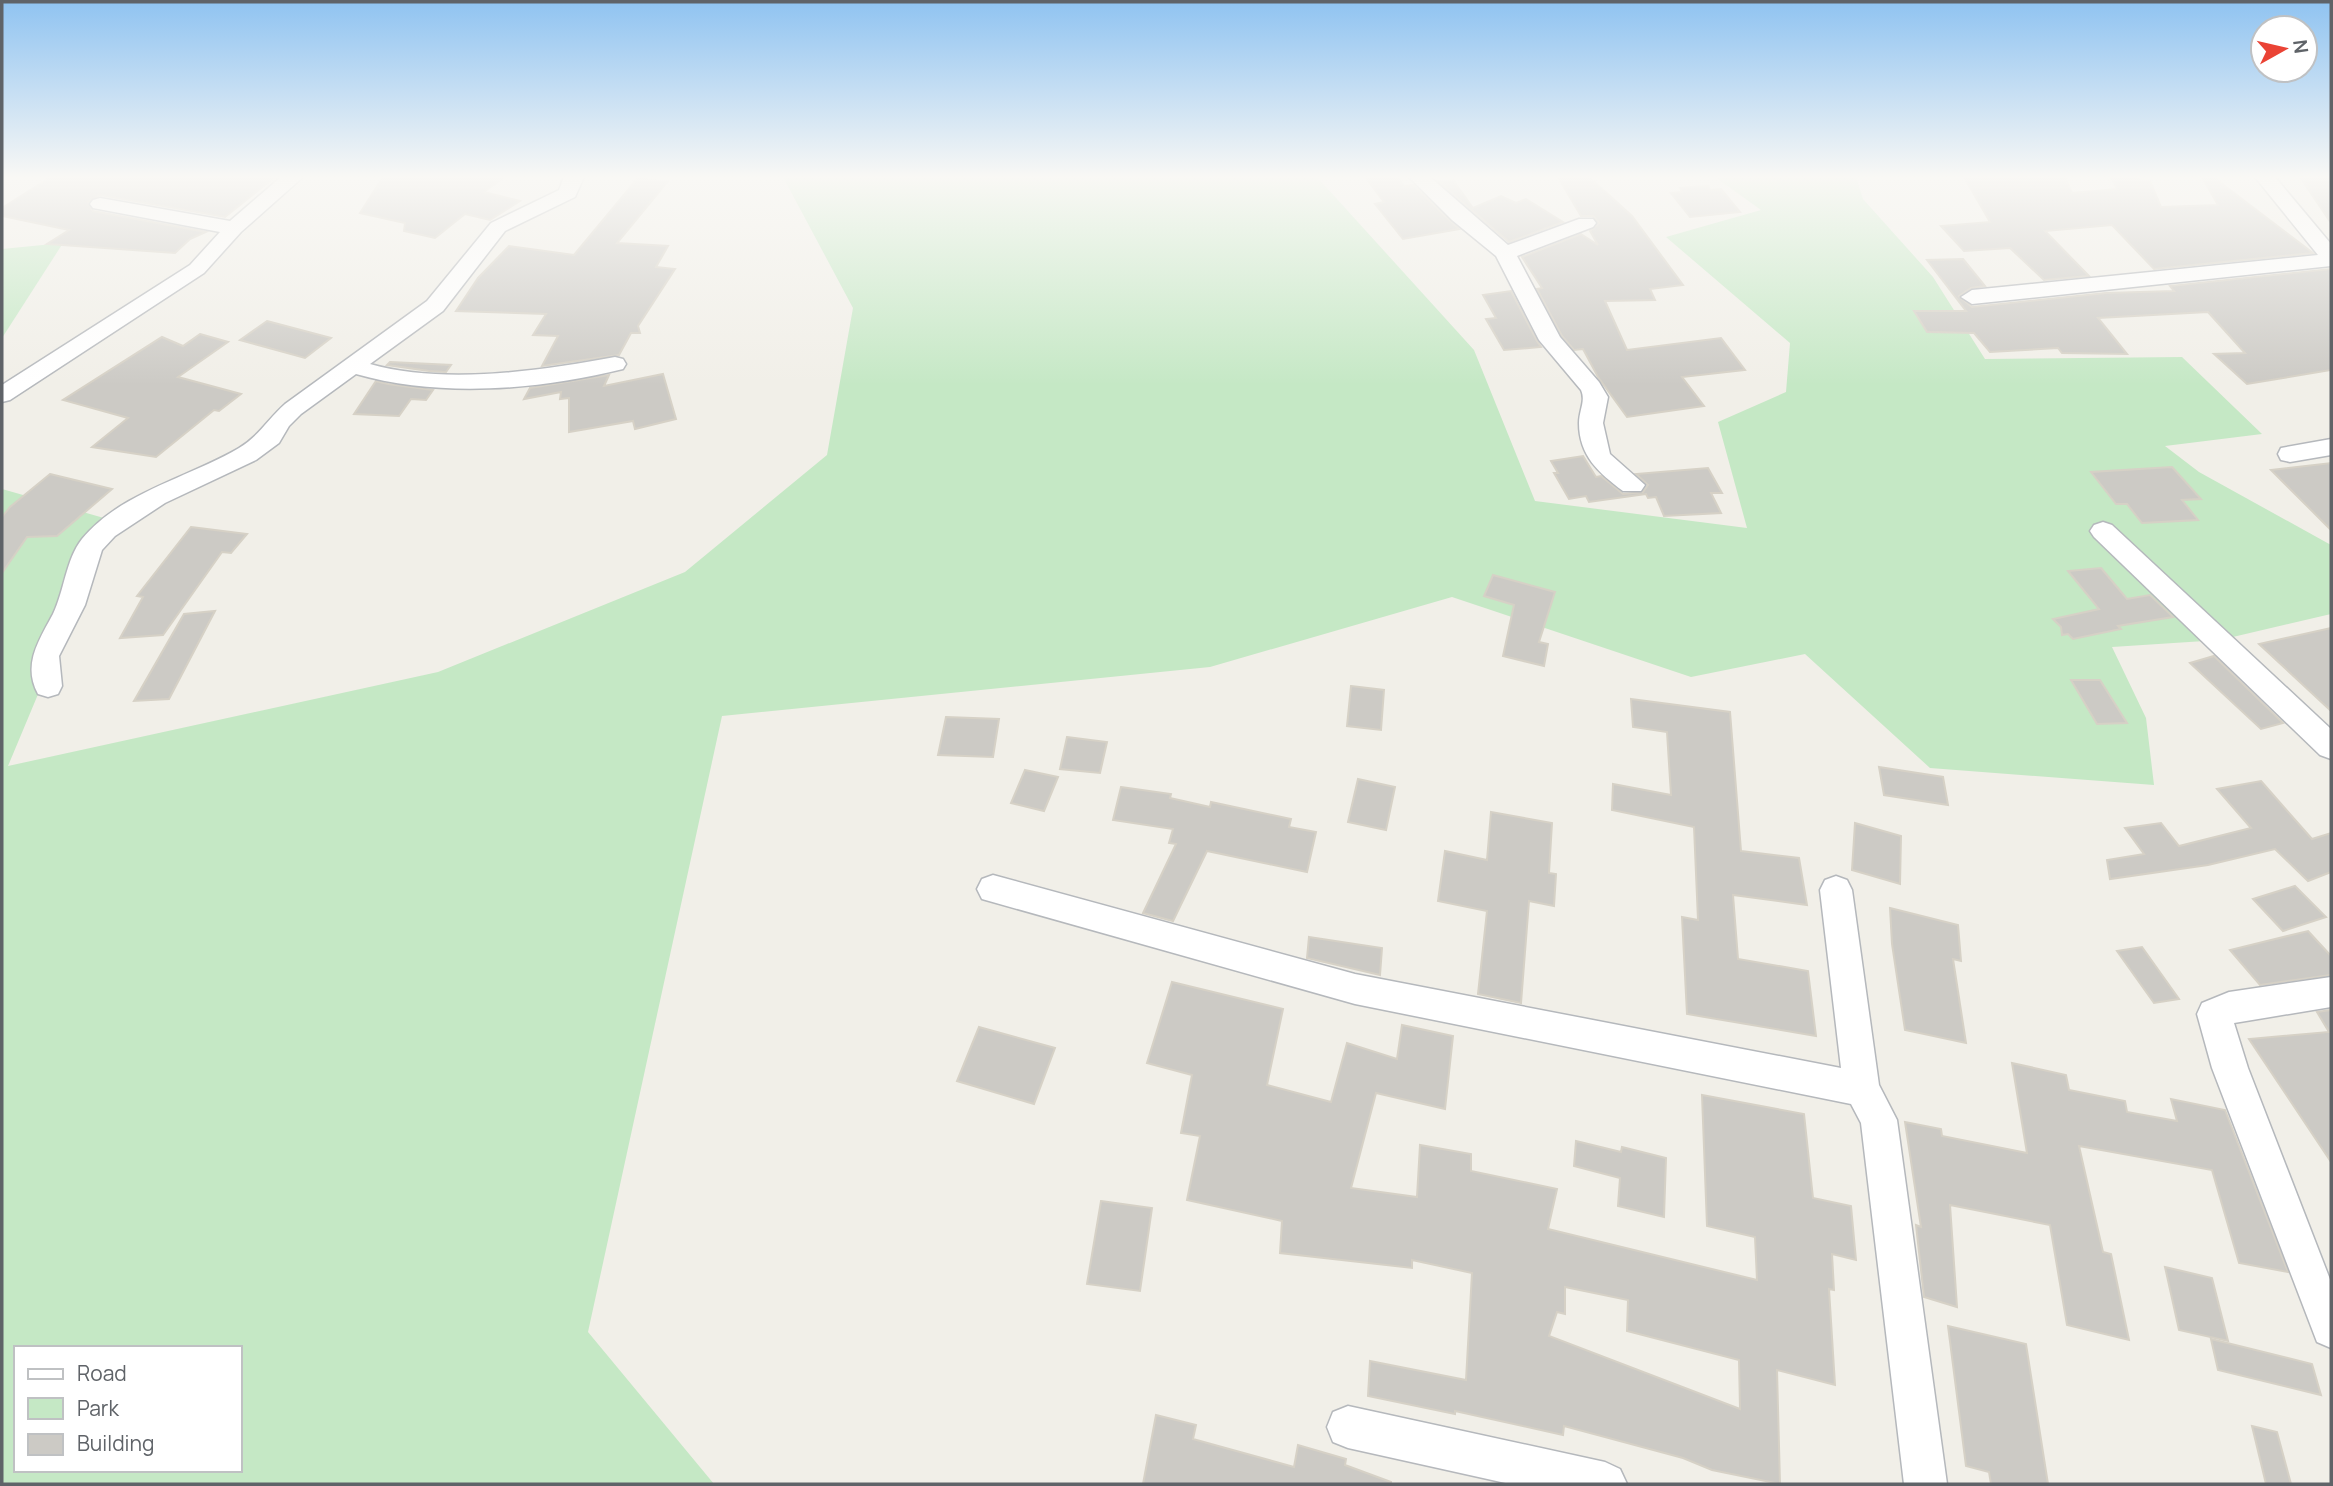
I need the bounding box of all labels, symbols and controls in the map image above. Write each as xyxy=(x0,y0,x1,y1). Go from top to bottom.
north arrow xyxy=(2249,14,2319,84)
text: N xyxy=(2287,38,2315,55)
legend xyxy=(14,1346,242,1472)
text: Road xyxy=(77,1359,127,1387)
text: Park xyxy=(77,1394,119,1422)
text: Building xyxy=(77,1429,154,1457)

